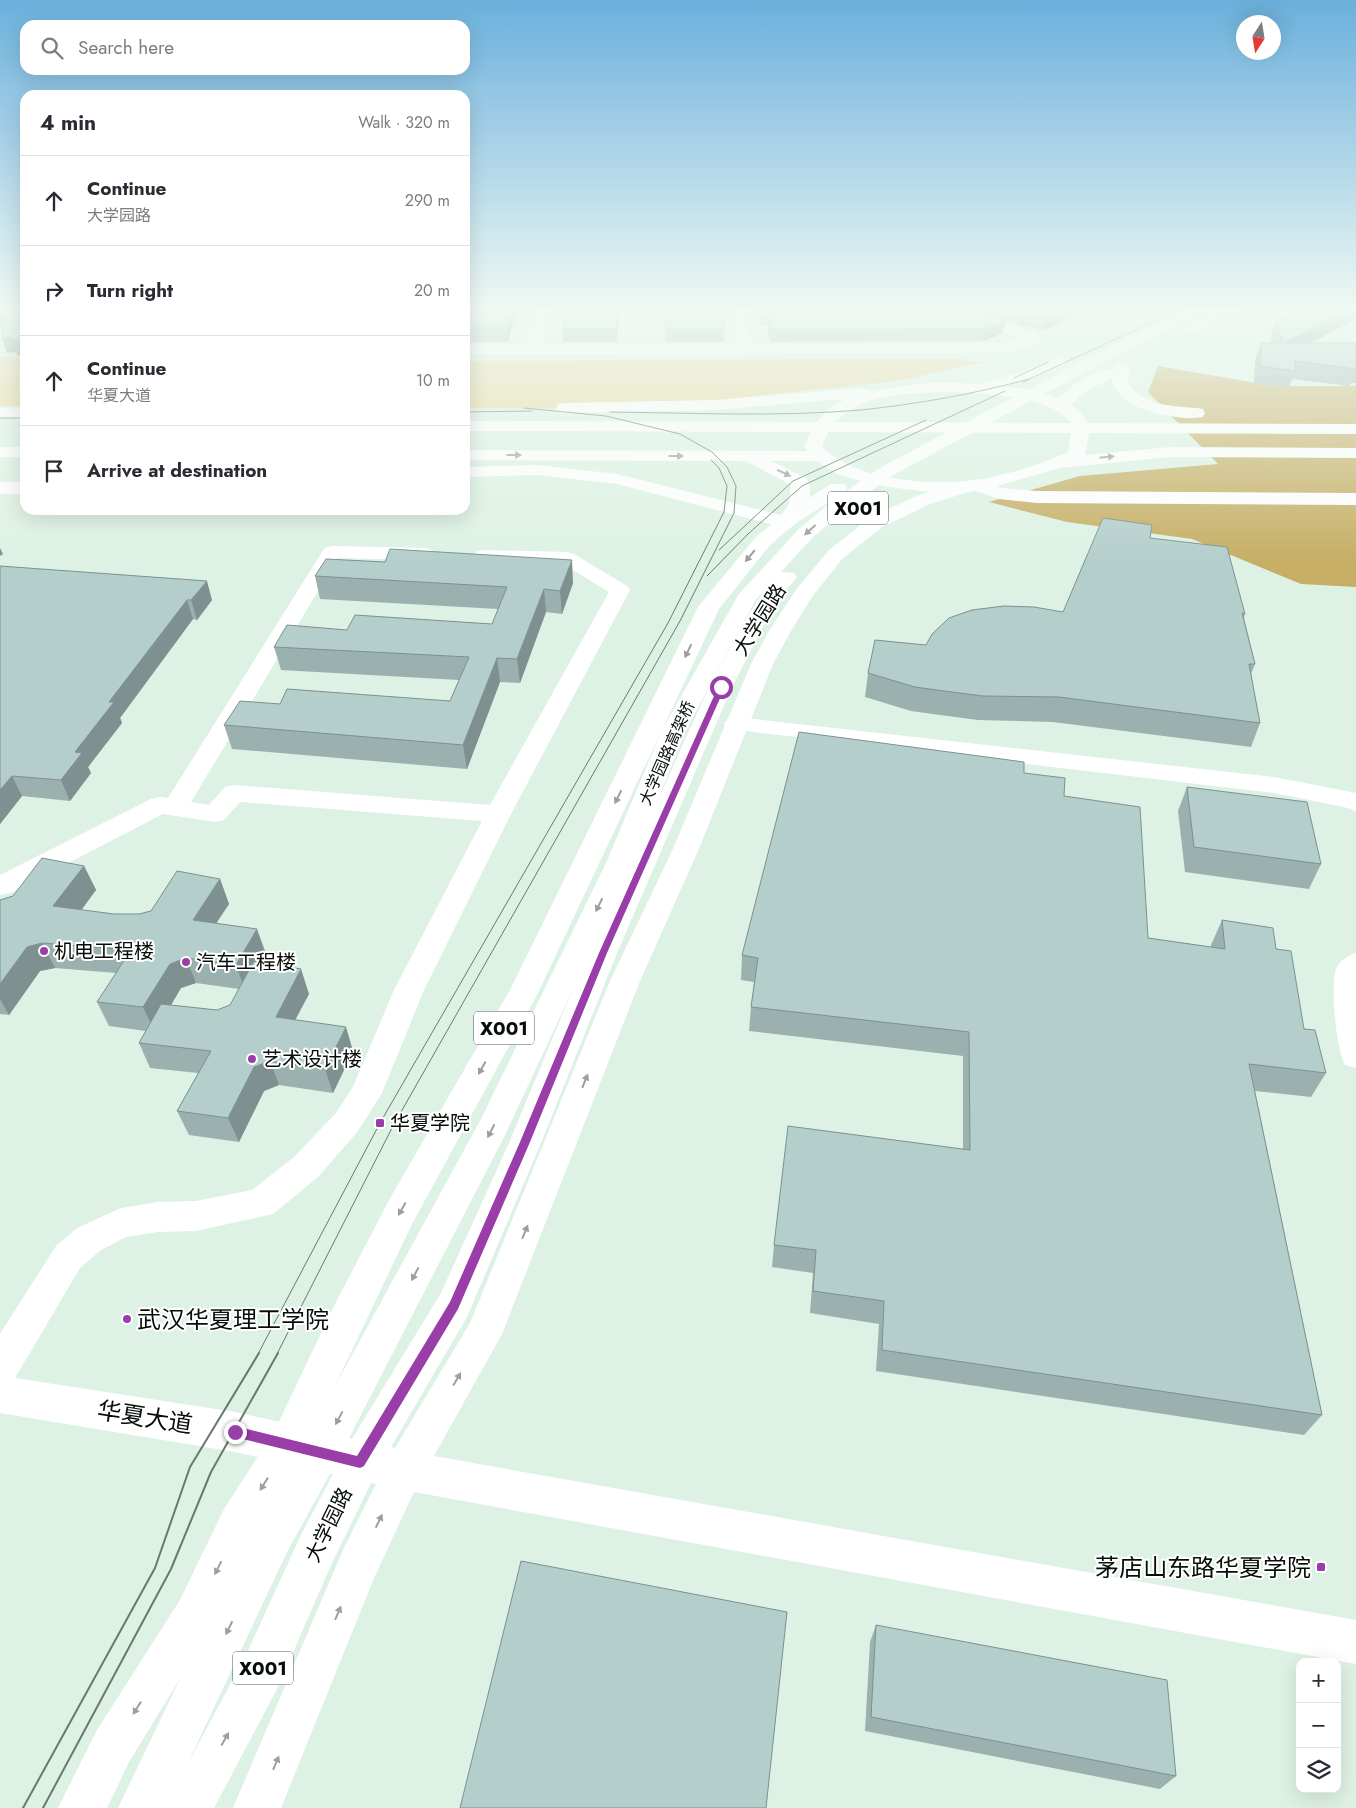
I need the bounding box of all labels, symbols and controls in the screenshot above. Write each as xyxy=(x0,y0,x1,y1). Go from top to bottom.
north arrow xyxy=(1236,15,1281,60)
search box xyxy=(20,20,470,75)
icon: search xyxy=(38,34,66,62)
text: Search here xyxy=(78,34,174,61)
text: 4 min xyxy=(40,108,96,138)
text: Walk · 320 m xyxy=(358,111,450,134)
text: Continue xyxy=(87,175,166,202)
icon: ahead xyxy=(40,187,68,215)
text: 290 m xyxy=(405,189,450,212)
text: 大学园路 xyxy=(87,204,151,227)
icon: right xyxy=(40,277,68,305)
text: Turn right xyxy=(87,277,173,304)
text: 20 m xyxy=(414,279,450,302)
text: Continue xyxy=(87,355,166,382)
icon: ahead xyxy=(40,367,68,395)
text: 10 m xyxy=(416,369,450,392)
text: 华夏大道 xyxy=(87,384,151,407)
one-way arrow xyxy=(506,451,522,459)
one-way arrow xyxy=(668,452,684,460)
one-way arrow xyxy=(1100,453,1116,461)
icon: arrive xyxy=(40,457,68,485)
text: Arrive at destination xyxy=(87,457,267,484)
one-way arrow xyxy=(777,470,791,478)
road number: X001 xyxy=(828,492,888,524)
one-way arrow xyxy=(805,524,817,536)
one-way arrow xyxy=(745,549,756,562)
street label: 大学园路 xyxy=(727,578,793,662)
one-way arrow xyxy=(684,644,692,658)
route start xyxy=(710,676,733,699)
street label: 大学园路高架桥 xyxy=(634,697,700,809)
one-way arrow xyxy=(613,790,622,805)
one-way arrow xyxy=(595,898,603,912)
place label: 机电工程楼 xyxy=(54,937,154,966)
marker: 机电工程楼 xyxy=(38,945,50,957)
place label: 汽车工程楼 xyxy=(196,948,296,977)
marker: 汽车工程楼 xyxy=(180,956,192,968)
road number: X001 xyxy=(474,1011,534,1044)
place label: 艺术设计楼 xyxy=(262,1045,362,1074)
marker: 艺术设计楼 xyxy=(246,1053,258,1065)
one-way arrow xyxy=(477,1061,486,1074)
one-way arrow xyxy=(581,1073,589,1088)
place label: 华夏学院 xyxy=(390,1109,470,1138)
marker: 华夏学院 xyxy=(374,1117,386,1129)
one-way arrow xyxy=(487,1123,495,1138)
one-way arrow xyxy=(398,1202,406,1217)
one-way arrow xyxy=(522,1224,529,1239)
one-way arrow xyxy=(411,1267,419,1282)
place label: 武汉华夏理工学院 xyxy=(137,1302,329,1337)
marker: 武汉华夏理工学院 xyxy=(121,1313,133,1325)
one-way arrow xyxy=(453,1373,462,1386)
street label: 华夏大道 xyxy=(95,1392,195,1442)
one-way arrow xyxy=(335,1411,343,1425)
route end xyxy=(224,1421,247,1444)
one-way arrow xyxy=(259,1478,269,1491)
street label: 大学园路 xyxy=(298,1483,360,1567)
one-way arrow xyxy=(375,1514,384,1529)
place label: 茅店山东路华夏学院 xyxy=(1095,1550,1311,1585)
one-way arrow xyxy=(214,1560,222,1575)
marker: 茅店山东路华夏学院 xyxy=(1315,1561,1327,1573)
one-way arrow xyxy=(335,1606,343,1620)
one-way arrow xyxy=(224,1621,232,1635)
road number: X001 xyxy=(233,1652,293,1685)
map controls xyxy=(1296,1658,1341,1793)
button: + xyxy=(1296,1658,1341,1703)
one-way arrow xyxy=(132,1701,142,1715)
button: − xyxy=(1296,1703,1341,1748)
one-way arrow xyxy=(221,1731,229,1746)
button: layers xyxy=(1296,1748,1341,1793)
one-way arrow xyxy=(272,1755,280,1770)

